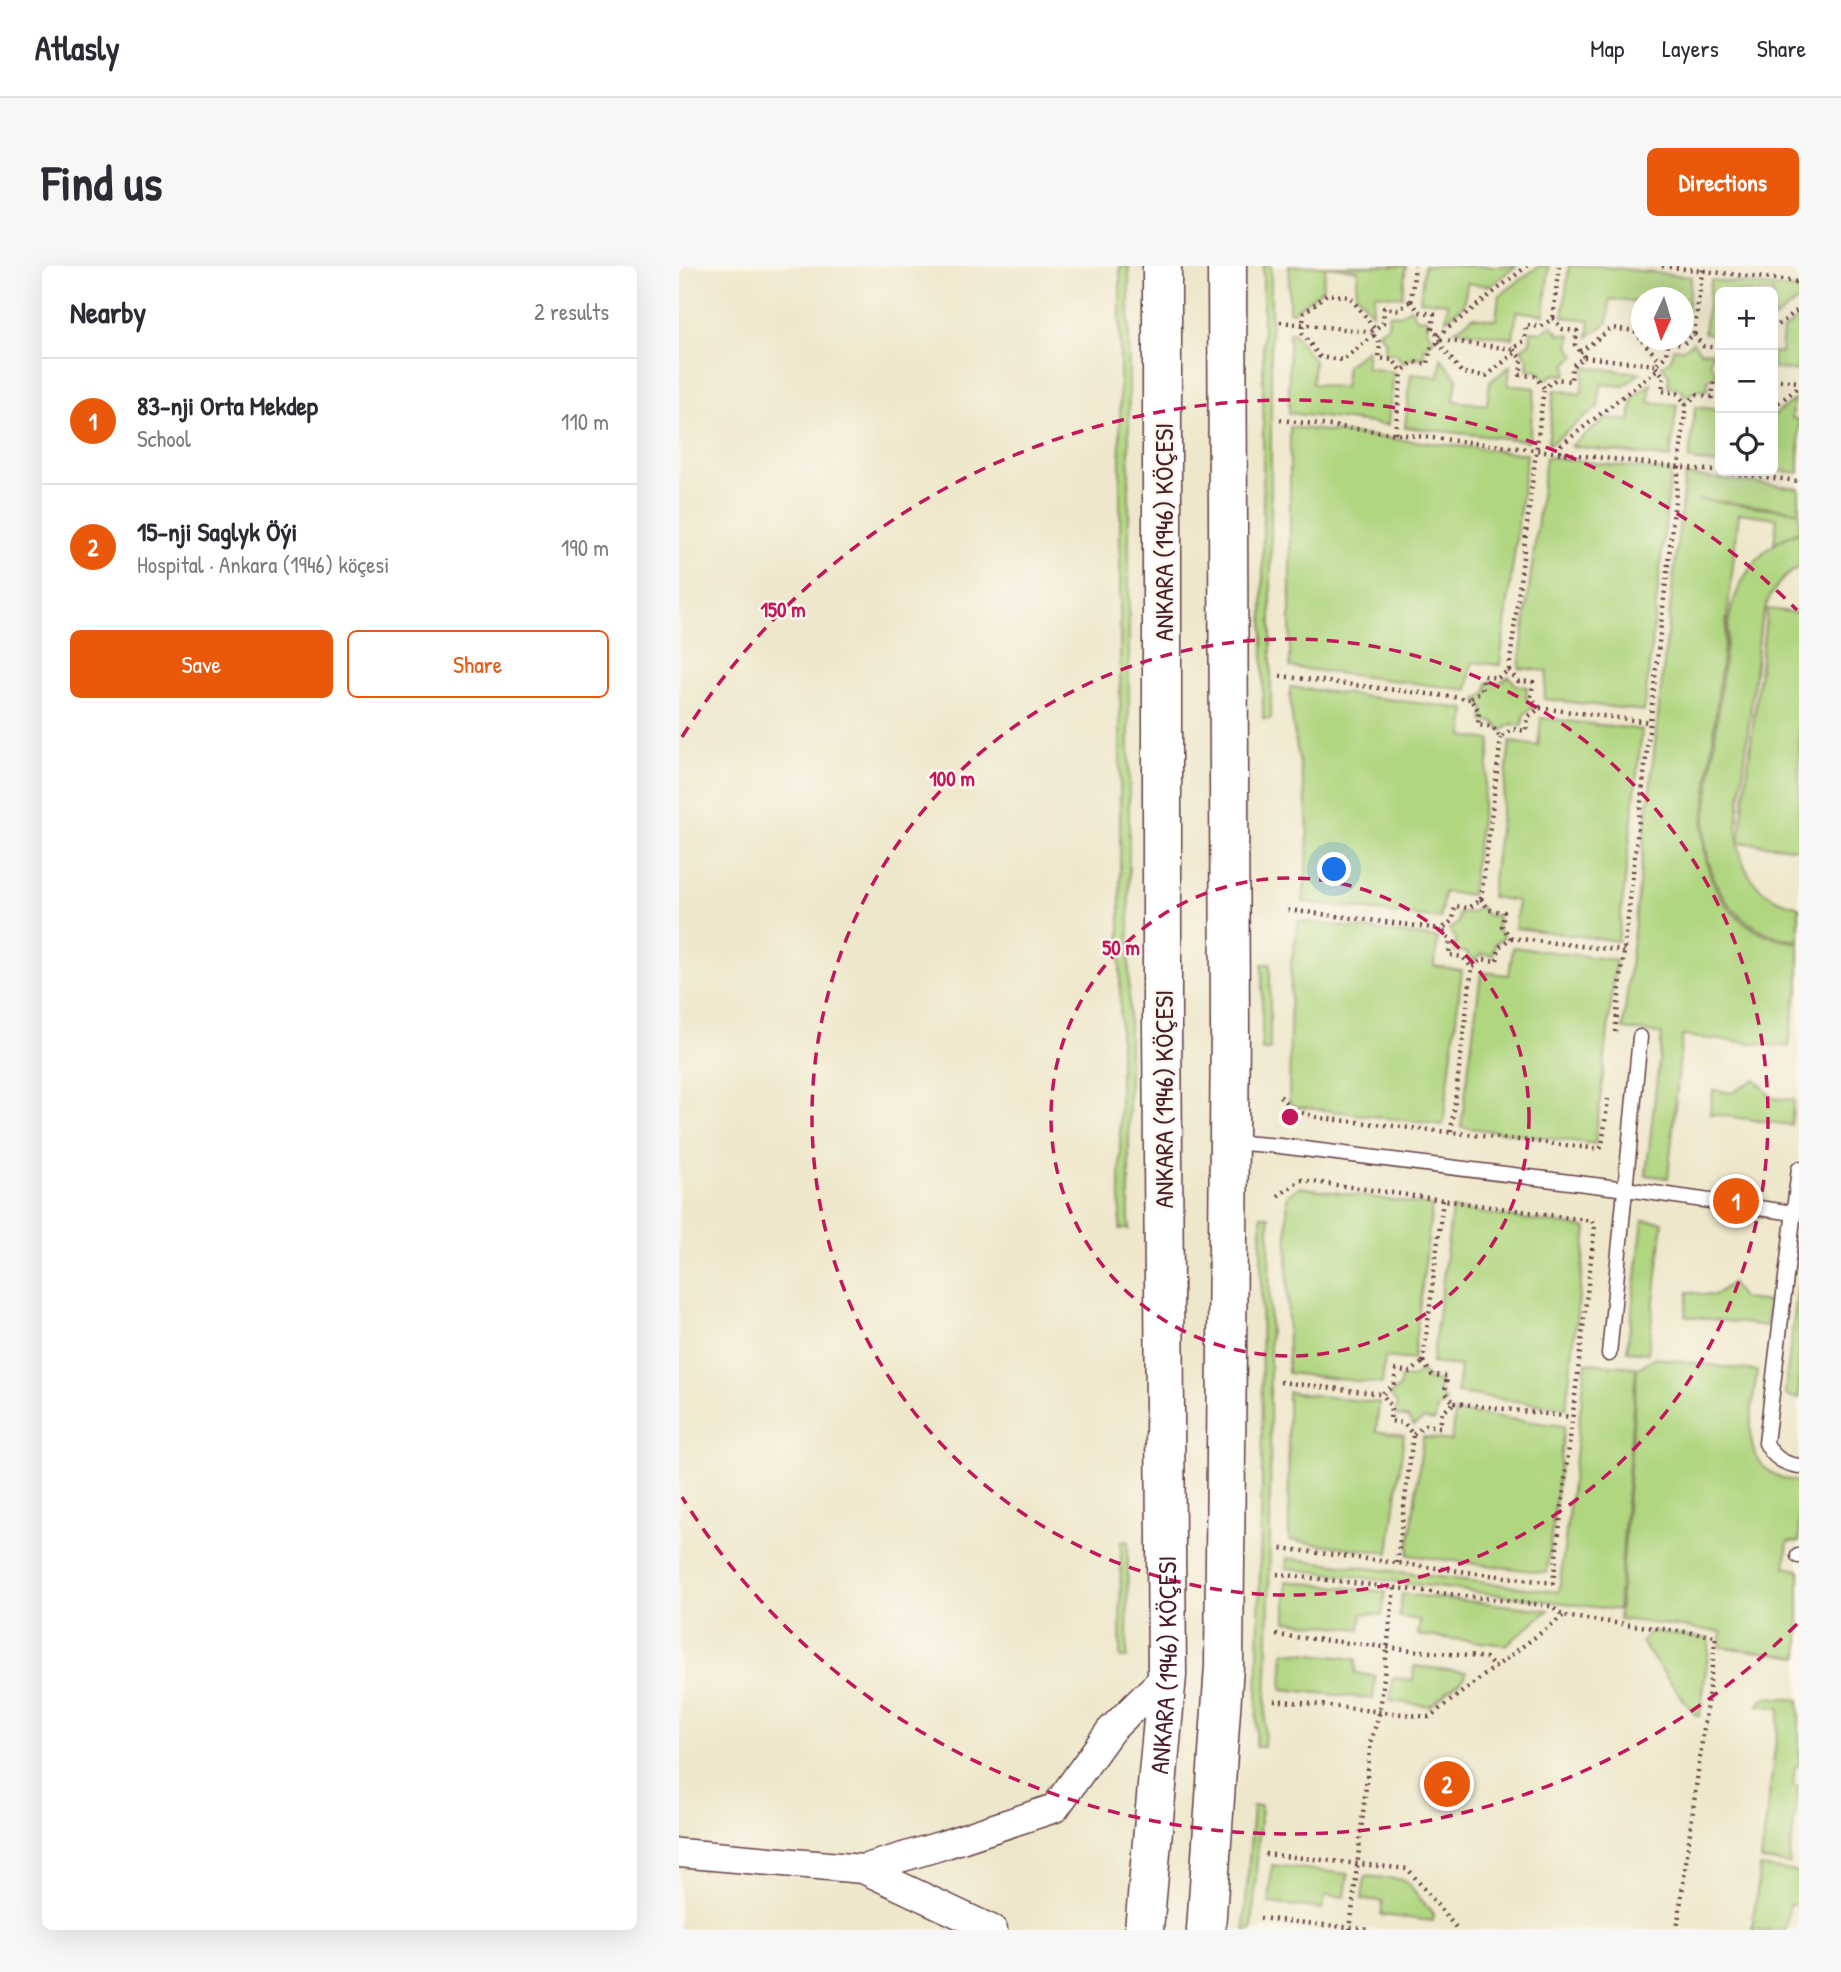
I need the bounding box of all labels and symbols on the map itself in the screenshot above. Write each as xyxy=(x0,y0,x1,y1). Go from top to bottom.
north arrow xyxy=(1631,287,1694,350)
street label: ANKARA (1946) KÖÇESI xyxy=(1146,423,1181,641)
text: 150 m xyxy=(760,595,806,624)
text: 100 m xyxy=(929,764,975,793)
your location xyxy=(1317,852,1351,886)
text: 50 m xyxy=(1102,933,1140,962)
street label: ANKARA (1946) KÖÇESI xyxy=(1146,990,1181,1208)
centre of rings xyxy=(1278,1105,1302,1129)
pin: 1 xyxy=(1713,1175,1759,1227)
street label: ANKARA (1946) KÖÇESI xyxy=(1141,1556,1185,1775)
pin: 2 xyxy=(1424,1758,1470,1810)

